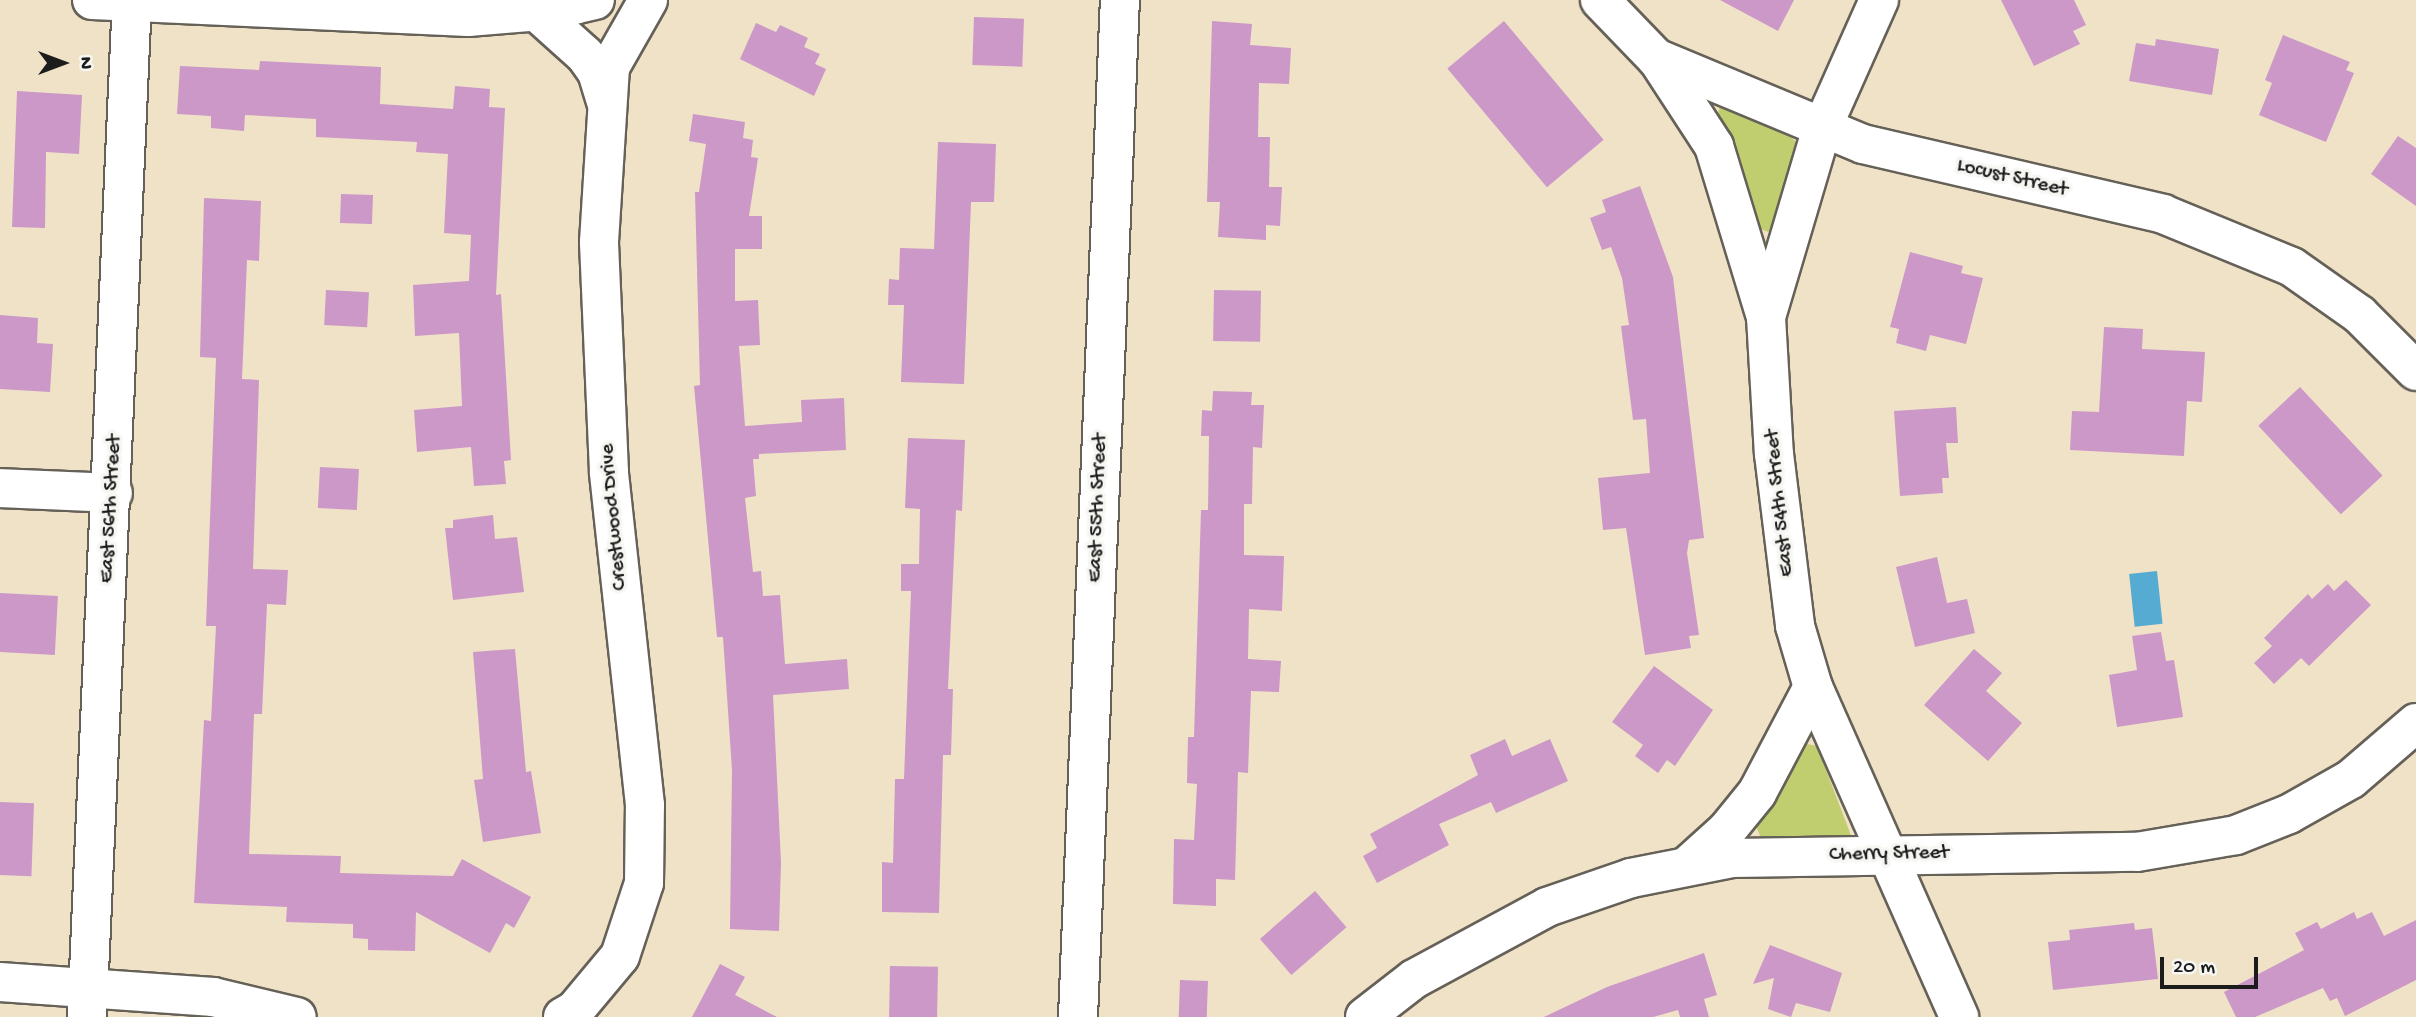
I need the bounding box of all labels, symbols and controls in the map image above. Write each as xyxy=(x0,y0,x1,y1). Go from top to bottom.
north arrow xyxy=(28,28,98,98)
text: N xyxy=(73,57,96,69)
street label: Locust Street xyxy=(1954,154,2070,204)
street label: East 54th Street xyxy=(1761,428,1801,578)
street label: East 55th Street xyxy=(1084,433,1114,583)
street label: East 56th Street xyxy=(96,434,128,584)
street label: Crestwood Drive xyxy=(596,443,634,591)
street label: Cherry Street xyxy=(1829,841,1949,869)
scale bar xyxy=(2164,944,2262,988)
text: 20 m xyxy=(2173,956,2215,981)

